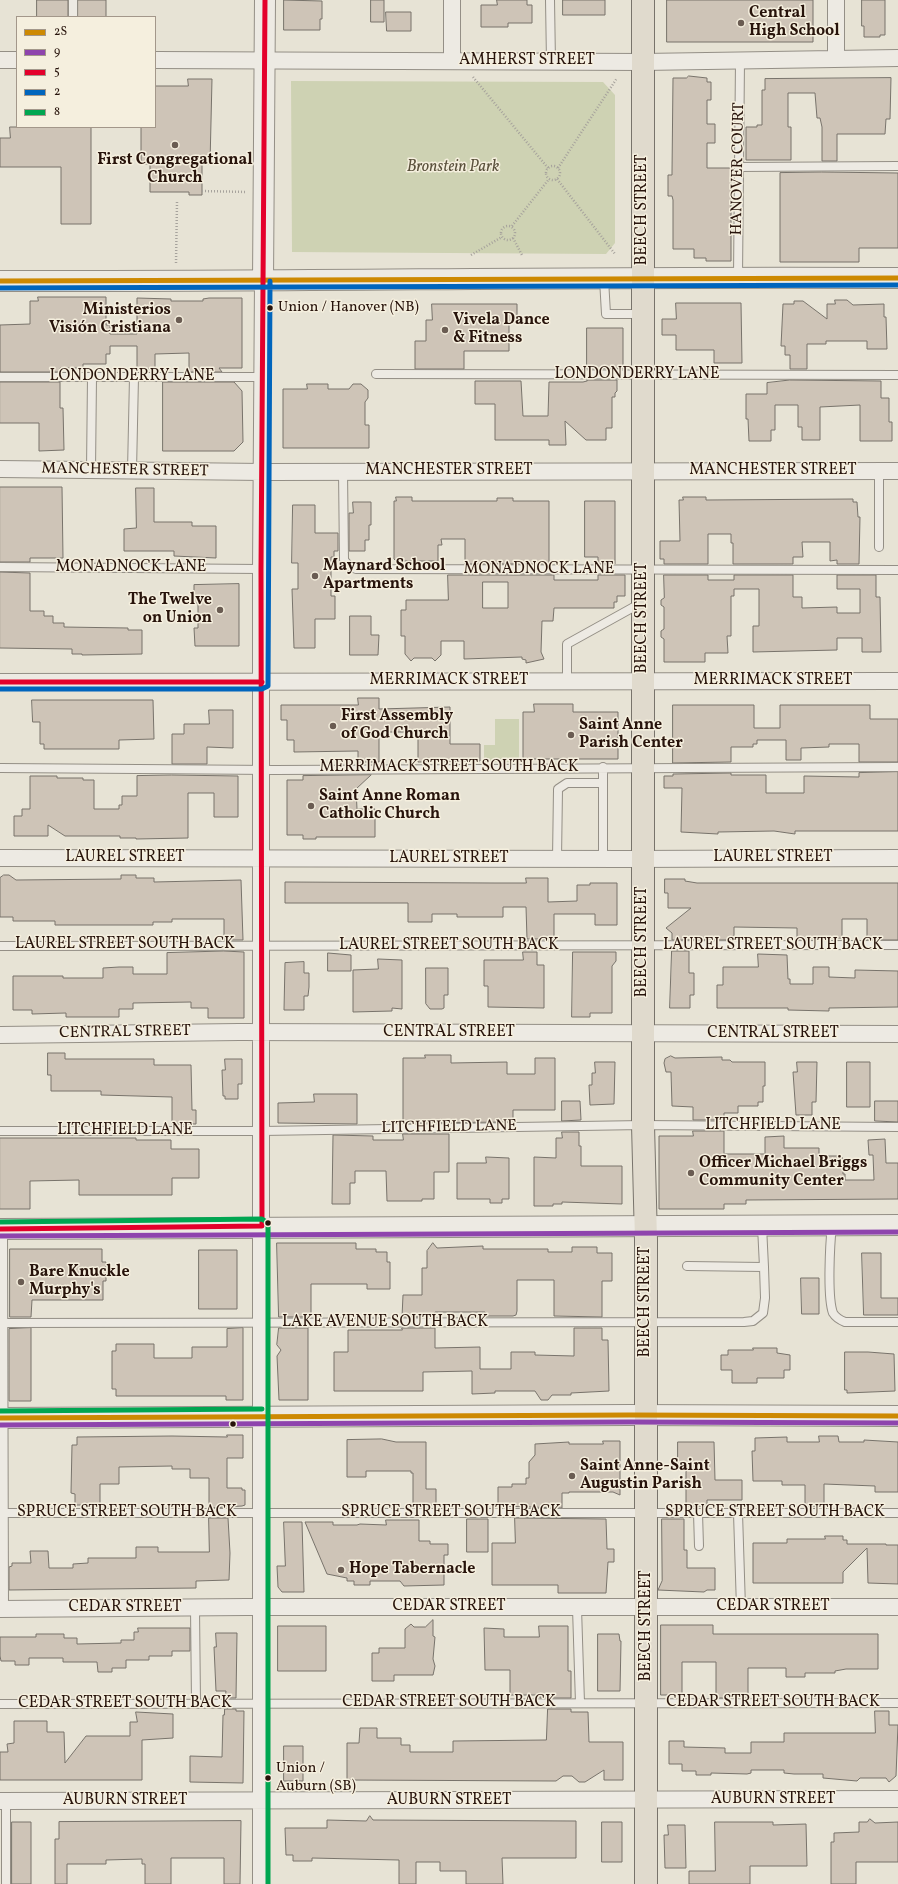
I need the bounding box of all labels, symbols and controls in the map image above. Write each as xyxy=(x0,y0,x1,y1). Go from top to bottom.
place label: Central High School xyxy=(749,4,840,42)
legend xyxy=(16,16,156,128)
marker: Central High School xyxy=(736,18,746,28)
text: 2S xyxy=(54,24,67,40)
text: 9 xyxy=(54,44,60,60)
street label: AMHERST STREET xyxy=(459,51,595,71)
text: 5 xyxy=(54,64,60,80)
text: 2 xyxy=(54,84,60,100)
street label: HANOVER COURT xyxy=(728,102,750,236)
text: 8 xyxy=(54,104,60,120)
marker: First Congregational Church xyxy=(170,140,180,150)
place label: First Congregational Church xyxy=(97,151,253,189)
street label: BEECH STREET xyxy=(633,154,653,266)
park label: Bronstein Park xyxy=(407,158,499,178)
place label: Union / Hanover (NB) xyxy=(278,299,419,317)
place label: Ministerios Visión Cristiana xyxy=(49,301,171,339)
marker: Union / Hanover (NB) xyxy=(265,303,275,313)
place label: Vivela Dance & Fitness xyxy=(453,311,550,349)
marker: Ministerios Visión Cristiana xyxy=(174,315,184,325)
marker: Vivela Dance & Fitness xyxy=(440,325,450,335)
street label: LONDONDERRY LANE xyxy=(554,365,720,385)
street label: LONDONDERRY LANE xyxy=(49,367,215,387)
street label: MANCHESTER STREET xyxy=(41,460,209,482)
street label: MANCHESTER STREET xyxy=(365,461,533,481)
street label: MANCHESTER STREET xyxy=(689,461,857,481)
place label: Maynard School Apartments xyxy=(323,557,446,595)
street label: MONADNOCK LANE xyxy=(56,558,206,578)
street label: MONADNOCK LANE xyxy=(464,560,614,580)
street label: BEECH STREET xyxy=(633,562,653,674)
marker: Maynard School Apartments xyxy=(310,571,320,581)
place label: The Twelve on Union xyxy=(128,591,212,629)
marker: The Twelve on Union xyxy=(215,605,225,615)
street label: MERRIMACK STREET xyxy=(370,671,528,691)
street label: MERRIMACK STREET xyxy=(694,671,852,691)
place label: First Assembly of God Church xyxy=(341,707,453,745)
place label: Saint Anne Parish Center xyxy=(579,716,683,754)
marker: First Assembly of God Church xyxy=(328,721,338,731)
marker: Saint Anne Parish Center xyxy=(566,730,576,740)
street label: MERRIMACK STREET SOUTH BACK xyxy=(319,758,579,778)
place label: Saint Anne Roman Catholic Church xyxy=(319,787,460,825)
marker: Saint Anne Roman Catholic Church xyxy=(306,801,316,811)
street label: LAUREL STREET xyxy=(65,848,185,868)
street label: LAUREL STREET xyxy=(713,848,833,868)
street label: LAUREL STREET xyxy=(389,849,509,869)
street label: BEECH STREET xyxy=(633,886,653,998)
street label: LAUREL STREET SOUTH BACK xyxy=(15,935,235,955)
street label: LAUREL STREET SOUTH BACK xyxy=(339,936,559,956)
street label: LAUREL STREET SOUTH BACK xyxy=(663,936,883,956)
street label: CENTRAL STREET xyxy=(59,1022,191,1044)
street label: CENTRAL STREET xyxy=(383,1023,515,1043)
street label: CENTRAL STREET xyxy=(707,1024,839,1044)
street label: LITCHFIELD LANE xyxy=(705,1116,841,1136)
street label: LITCHFIELD LANE xyxy=(381,1117,517,1139)
street label: LITCHFIELD LANE xyxy=(57,1121,193,1141)
place label: Officer Michael Briggs Community Center xyxy=(699,1154,867,1192)
marker: Officer Michael Briggs Community Center xyxy=(686,1168,696,1178)
unlabelled marker xyxy=(263,1218,273,1228)
street label: BEECH STREET xyxy=(636,1246,656,1358)
place label: Bare Knuckle Murphy's xyxy=(29,1263,130,1301)
marker: Bare Knuckle Murphy's xyxy=(16,1277,26,1287)
street label: LAKE AVENUE SOUTH BACK xyxy=(282,1313,488,1333)
unlabelled marker xyxy=(228,1419,238,1429)
place label: Saint Anne-Saint Augustin Parish xyxy=(580,1457,710,1495)
marker: Saint Anne-Saint Augustin Parish xyxy=(567,1471,577,1481)
street label: SPRUCE STREET SOUTH BACK xyxy=(17,1503,237,1523)
street label: SPRUCE STREET SOUTH BACK xyxy=(341,1503,561,1523)
street label: SPRUCE STREET SOUTH BACK xyxy=(665,1503,885,1523)
place label: Hope Tabernacle xyxy=(349,1560,476,1580)
marker: Hope Tabernacle xyxy=(336,1565,346,1575)
street label: BEECH STREET xyxy=(637,1570,657,1682)
street label: CEDAR STREET xyxy=(392,1597,506,1617)
street label: CEDAR STREET xyxy=(716,1597,830,1617)
street label: CEDAR STREET xyxy=(68,1598,182,1618)
street label: CEDAR STREET SOUTH BACK xyxy=(342,1693,556,1713)
street label: CEDAR STREET SOUTH BACK xyxy=(666,1693,880,1713)
street label: CEDAR STREET SOUTH BACK xyxy=(18,1694,232,1714)
place label: Union / Auburn (SB) xyxy=(276,1760,356,1795)
marker: Union / Auburn (SB) xyxy=(263,1773,273,1783)
street label: AUBURN STREET xyxy=(711,1790,835,1810)
street label: AUBURN STREET xyxy=(63,1791,187,1811)
street label: AUBURN STREET xyxy=(387,1791,511,1811)

